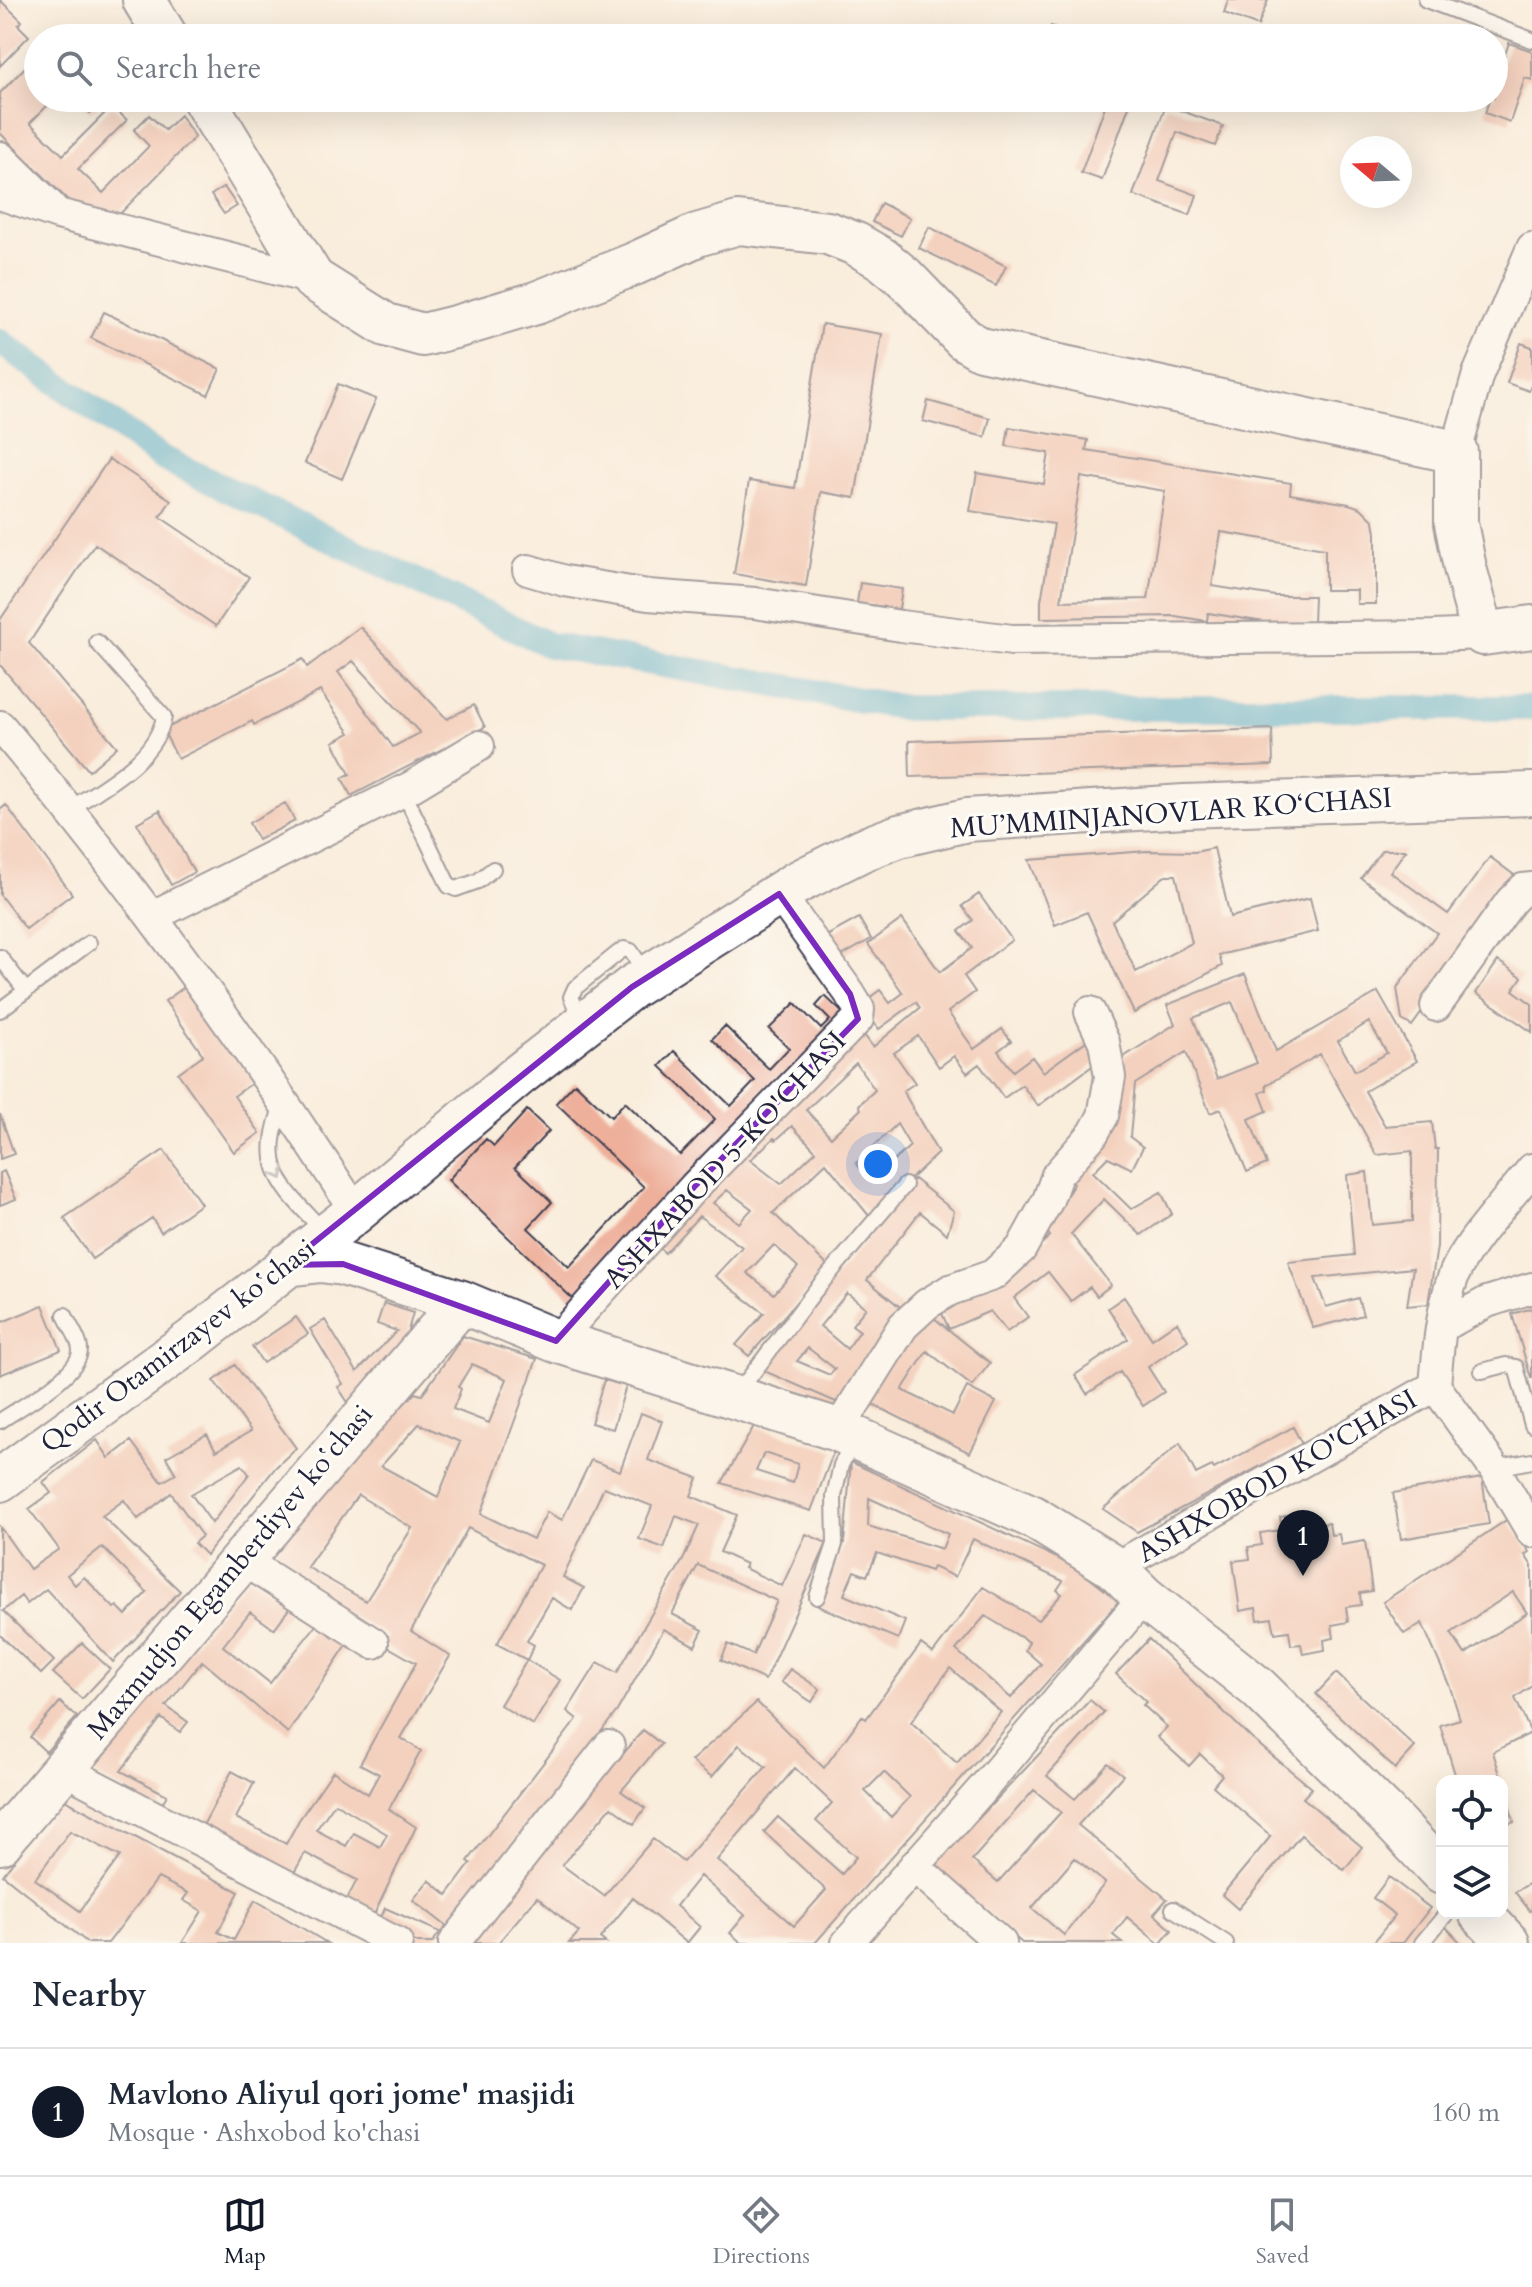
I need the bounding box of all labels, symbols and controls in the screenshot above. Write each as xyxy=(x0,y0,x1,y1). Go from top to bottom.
search box xyxy=(24,24,1508,112)
icon: search xyxy=(52,46,96,90)
text: Search here xyxy=(116,48,261,89)
north arrow xyxy=(1340,136,1412,208)
street label: MU’MMINJANOVLAR KO‘CHASI xyxy=(949,779,1393,847)
street label: ASHXABOD 5-KO'CHASI xyxy=(595,1023,855,1297)
your location xyxy=(858,1144,898,1184)
one-way arrow xyxy=(269,1166,284,1181)
street label: Qodir Otamirzayev koʻchasi xyxy=(33,1230,323,1462)
street label: ASHXOBOD KO'CHASI xyxy=(1130,1380,1424,1572)
street label: Maxmudjon Egamberdiyev koʻchasi xyxy=(78,1396,382,1747)
pin: 1 xyxy=(1277,1510,1329,1576)
map controls xyxy=(1436,1775,1508,1919)
button: locate xyxy=(1436,1775,1508,1847)
button: layers xyxy=(1436,1847,1508,1919)
text: Nearby xyxy=(32,1972,147,2018)
text: Mavlono Aliyul qori jome' masjidi xyxy=(108,2074,575,2115)
text: 1 xyxy=(51,2095,65,2130)
text: 160 m xyxy=(1431,2095,1500,2130)
text: Mosque · Ashxobod ko'chasi xyxy=(108,2115,420,2150)
tab: Map xyxy=(223,2193,267,2271)
tab: Directions xyxy=(713,2193,810,2271)
tab: Saved xyxy=(1256,2193,1309,2271)

